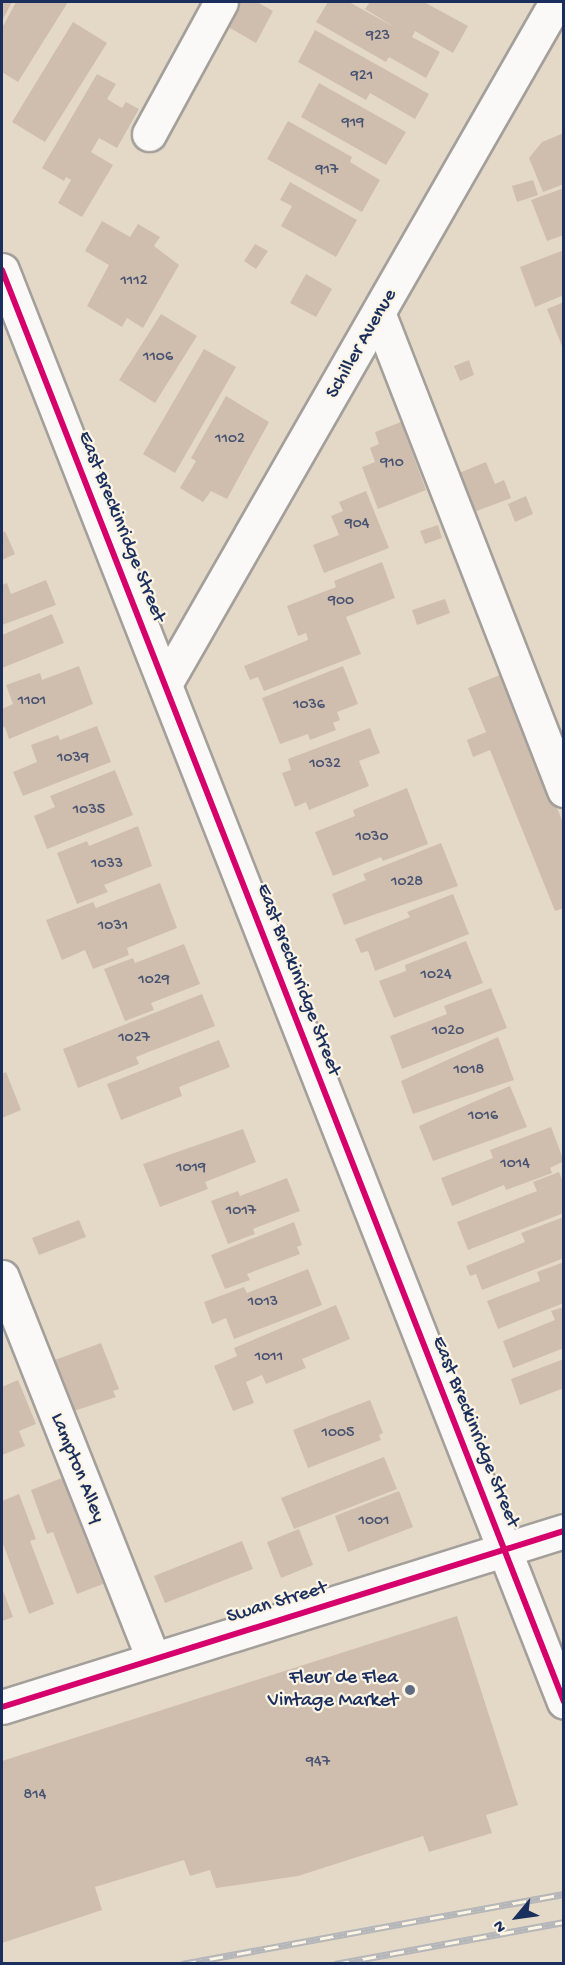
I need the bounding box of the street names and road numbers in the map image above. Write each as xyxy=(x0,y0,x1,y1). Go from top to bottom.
street label: Schiller Avenue xyxy=(321,285,403,403)
street label: East Breckinridge Street xyxy=(72,428,170,626)
street label: East Breckinridge Street xyxy=(250,881,346,1079)
street label: East Breckinridge Street xyxy=(426,1333,524,1531)
street label: Lampton Alley xyxy=(44,1410,110,1526)
street label: Swan Street xyxy=(224,1576,330,1630)

